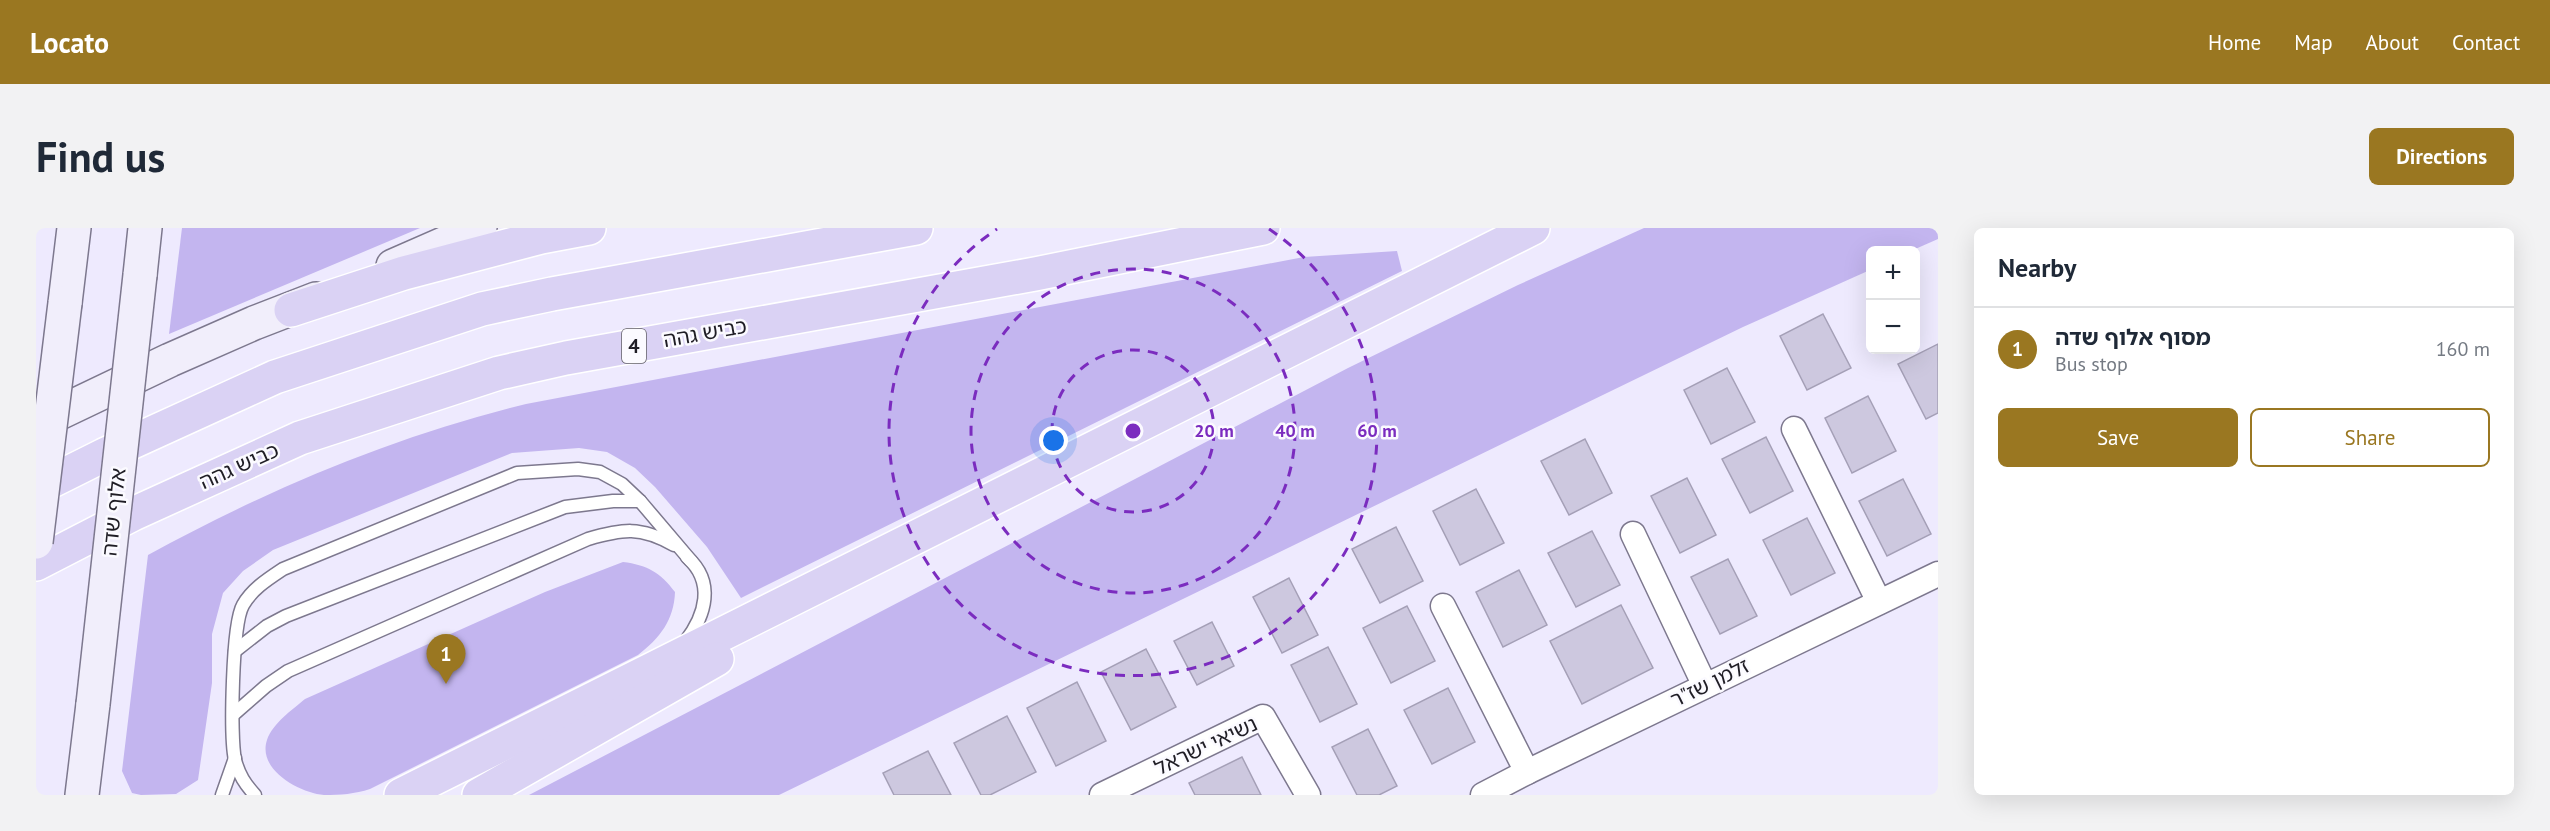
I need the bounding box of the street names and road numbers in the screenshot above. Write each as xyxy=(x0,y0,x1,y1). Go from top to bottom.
street label: כביש גהה xyxy=(661,312,749,353)
road number: 4 xyxy=(622,329,646,363)
street label: כביש גהה xyxy=(195,436,283,495)
street label: אלוף שדה xyxy=(95,467,132,557)
street label: זלמן שז"ר xyxy=(1666,652,1754,713)
street label: נשיאי ישראל xyxy=(1150,710,1262,781)

